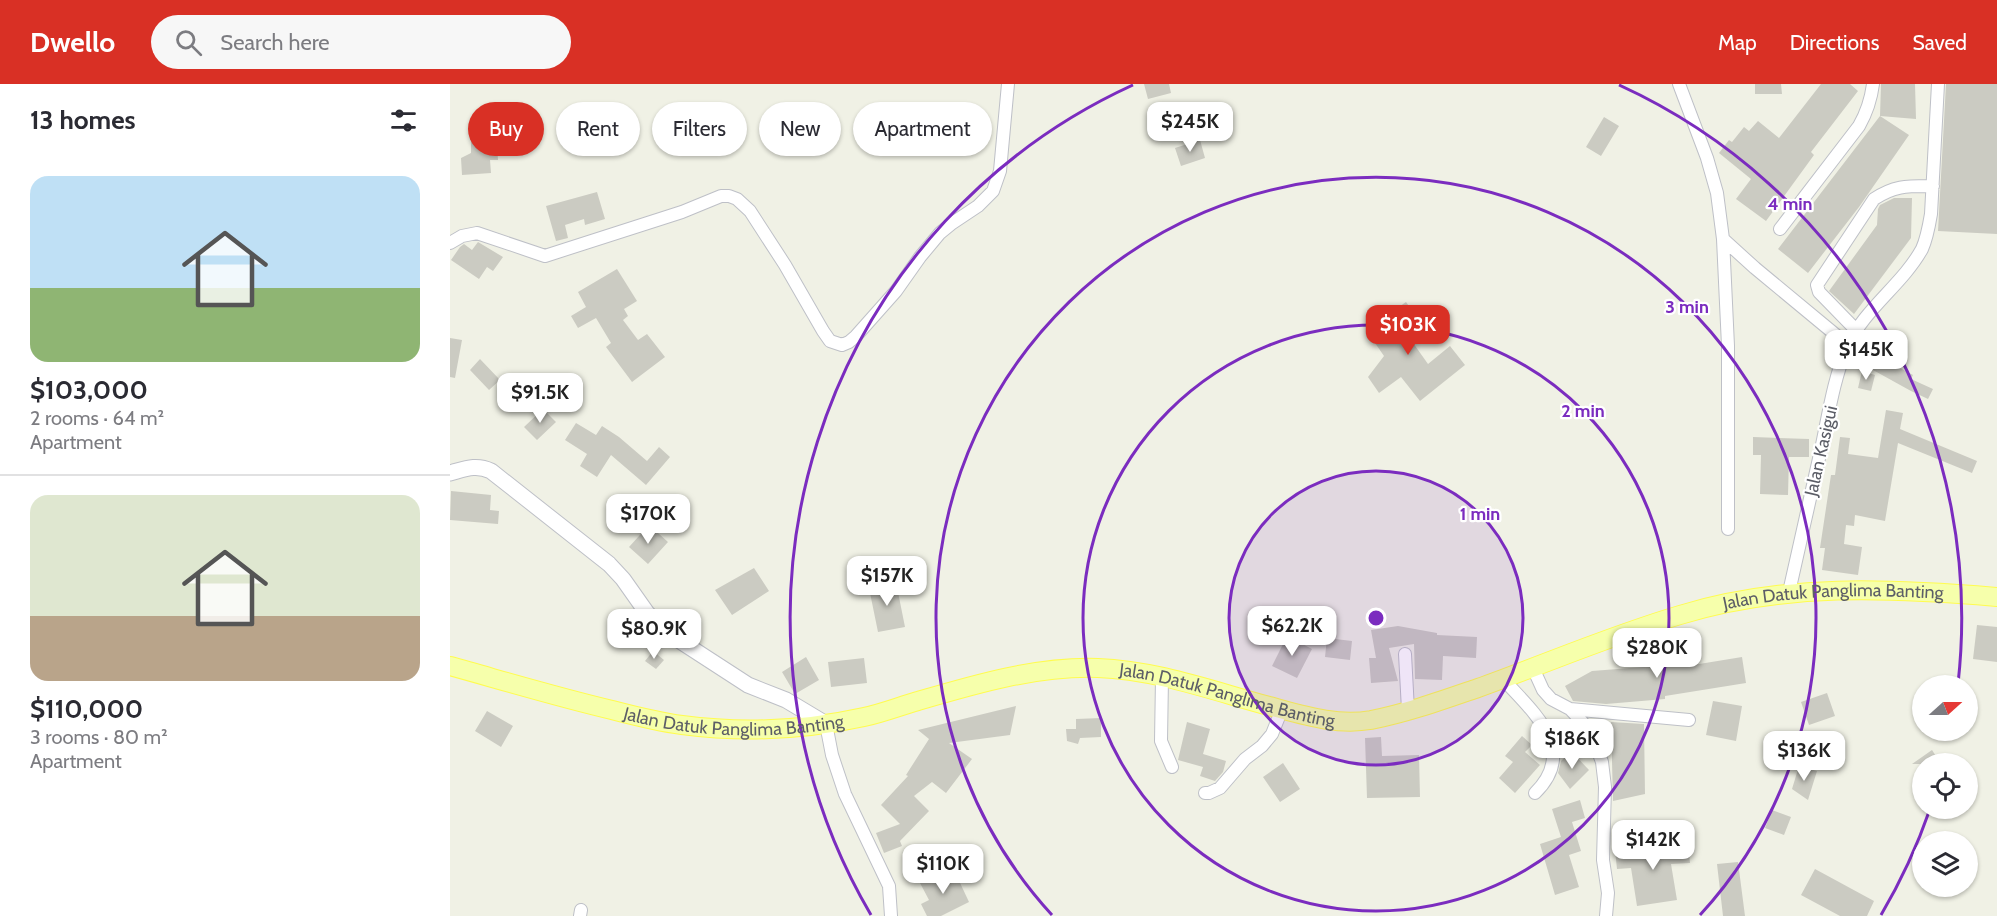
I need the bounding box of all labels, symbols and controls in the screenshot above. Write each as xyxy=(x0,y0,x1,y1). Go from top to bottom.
search box xyxy=(151,15,571,69)
text: Dwello xyxy=(30,25,115,59)
icon: search xyxy=(172,26,205,59)
text: Search here xyxy=(220,29,330,56)
text: Map xyxy=(1718,30,1757,55)
text: Directions xyxy=(1790,30,1879,55)
text: Saved xyxy=(1912,30,1967,55)
chip: Buy xyxy=(468,102,544,156)
chip: Rent xyxy=(556,102,640,156)
chip: Filters xyxy=(652,102,747,156)
chip: New xyxy=(759,102,841,156)
chip: Apartment xyxy=(853,102,992,156)
pin: $245K xyxy=(1148,102,1232,153)
text: 13 homes xyxy=(30,104,136,136)
icon: filters xyxy=(387,104,420,137)
text: $245K xyxy=(1161,109,1219,133)
text: 4 min xyxy=(1767,193,1813,215)
icon: home xyxy=(171,215,279,323)
text: 3 min xyxy=(1665,296,1709,318)
pin: $103K xyxy=(1366,305,1450,356)
text: $103K xyxy=(1380,312,1436,336)
pin: $145K xyxy=(1824,330,1908,381)
text: $145K xyxy=(1839,337,1893,361)
pin: $91.5K xyxy=(491,373,589,424)
text: $103,000 xyxy=(30,374,148,406)
text: $91.5K xyxy=(511,380,569,404)
text: 2 min xyxy=(1561,400,1605,422)
street label: Jalan Kasigui xyxy=(1800,404,1842,499)
text: 2 rooms · 64 m² xyxy=(30,406,164,430)
text: Apartment xyxy=(30,430,122,454)
pin: $170K xyxy=(606,494,690,545)
text: $170K xyxy=(620,501,676,525)
text: 1 min xyxy=(1460,503,1500,525)
icon: home xyxy=(171,534,279,642)
pin: $157K xyxy=(845,556,929,607)
text: $157K xyxy=(861,563,913,587)
street label: Jalan Datuk Panglima Banting xyxy=(1720,579,1945,615)
pin: $62.2K xyxy=(1243,606,1341,657)
centre of rings xyxy=(1366,608,1386,628)
pin: $80.9K xyxy=(605,609,703,660)
text: $62.2K xyxy=(1262,613,1322,637)
text: $80.9K xyxy=(621,616,687,640)
pin: $280K xyxy=(1615,628,1699,679)
text: $280K xyxy=(1627,635,1687,659)
street label: Jalan Datuk Panglima Banting xyxy=(1117,659,1337,732)
north arrow xyxy=(1912,675,1978,741)
map controls xyxy=(1912,675,1978,897)
text: $110,000 xyxy=(30,693,143,725)
street label: Jalan Datuk Panglima Banting xyxy=(620,702,847,740)
pin: $186K xyxy=(1530,719,1614,770)
text: 3 rooms · 80 m² xyxy=(30,725,168,749)
text: $186K xyxy=(1545,726,1599,750)
pin: $136K xyxy=(1762,731,1846,782)
text: $136K xyxy=(1777,738,1831,762)
text: Apartment xyxy=(30,749,122,773)
button: locate xyxy=(1912,753,1978,819)
pin: $142K xyxy=(1611,820,1695,871)
text: $142K xyxy=(1626,827,1680,851)
button: layers xyxy=(1912,831,1978,897)
pin: $110K xyxy=(901,844,985,895)
text: $110K xyxy=(916,851,970,875)

